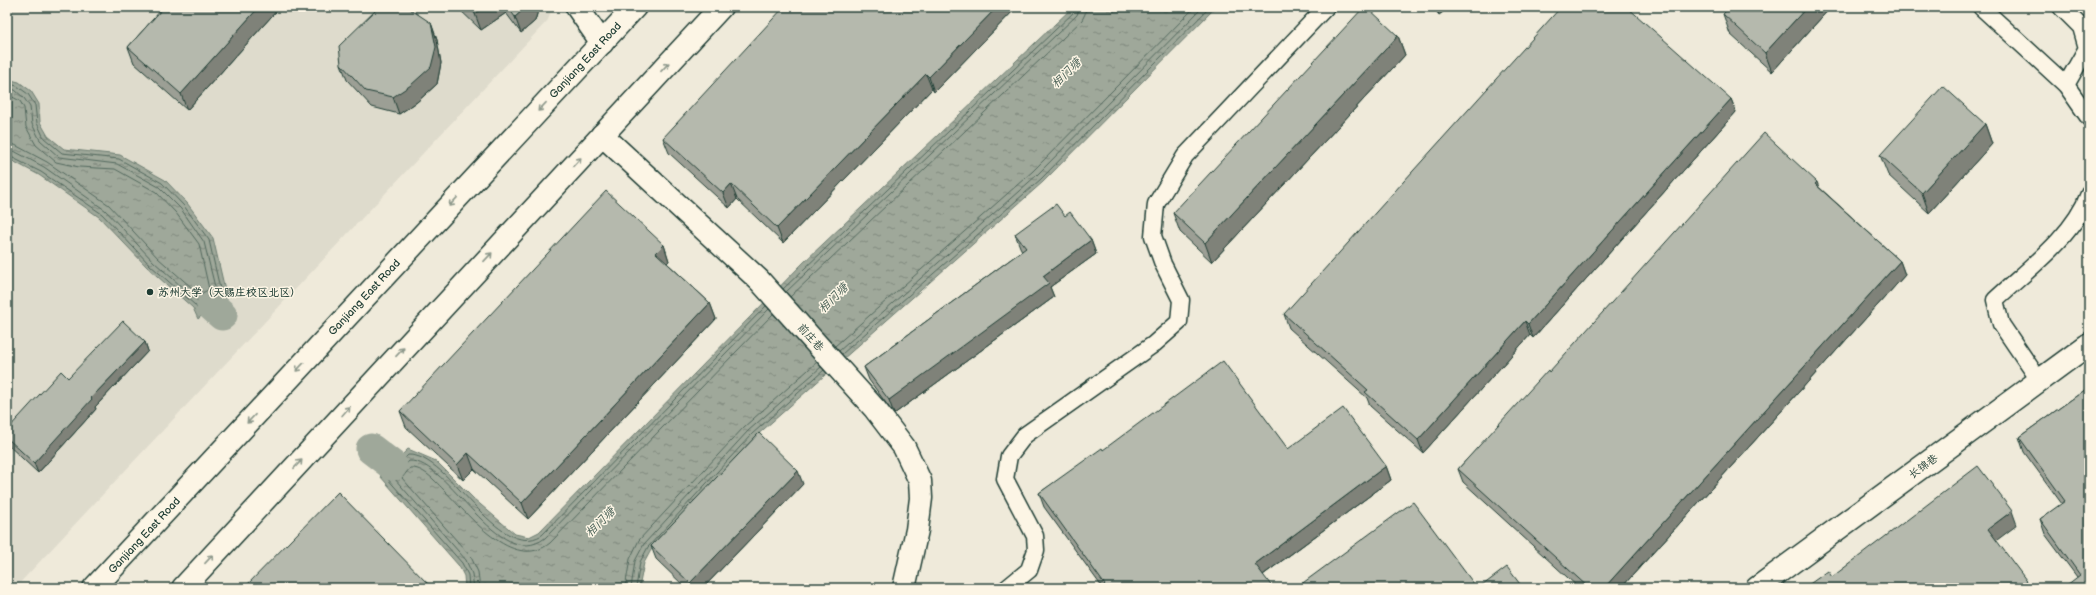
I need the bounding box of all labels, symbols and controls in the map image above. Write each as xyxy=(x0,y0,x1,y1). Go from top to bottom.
street label: Ganjiang East Road xyxy=(547,20,624,101)
water label: 相门塘 xyxy=(1048,54,1086,91)
one-way arrow xyxy=(660,62,670,72)
one-way arrow xyxy=(537,102,546,112)
one-way arrow xyxy=(572,157,582,167)
one-way arrow xyxy=(448,197,458,207)
one-way arrow xyxy=(483,252,493,262)
street label: Ganjiang East Road xyxy=(326,257,403,338)
water label: 相门塘 xyxy=(815,279,853,316)
place label: 苏州大学（天赐庄校区北区） xyxy=(158,286,301,299)
marker: 苏州大学（天赐庄校区北区） xyxy=(145,287,155,297)
street label: 前庄巷 xyxy=(795,321,826,354)
one-way arrow xyxy=(395,347,404,357)
one-way arrow xyxy=(295,362,304,372)
one-way arrow xyxy=(342,406,351,416)
one-way arrow xyxy=(246,414,256,424)
street label: 长锦巷 xyxy=(1906,451,1940,481)
one-way arrow xyxy=(293,459,303,469)
street label: Ganjiang East Road xyxy=(106,495,183,576)
water label: 相门塘 xyxy=(582,503,620,540)
one-way arrow xyxy=(205,554,214,565)

